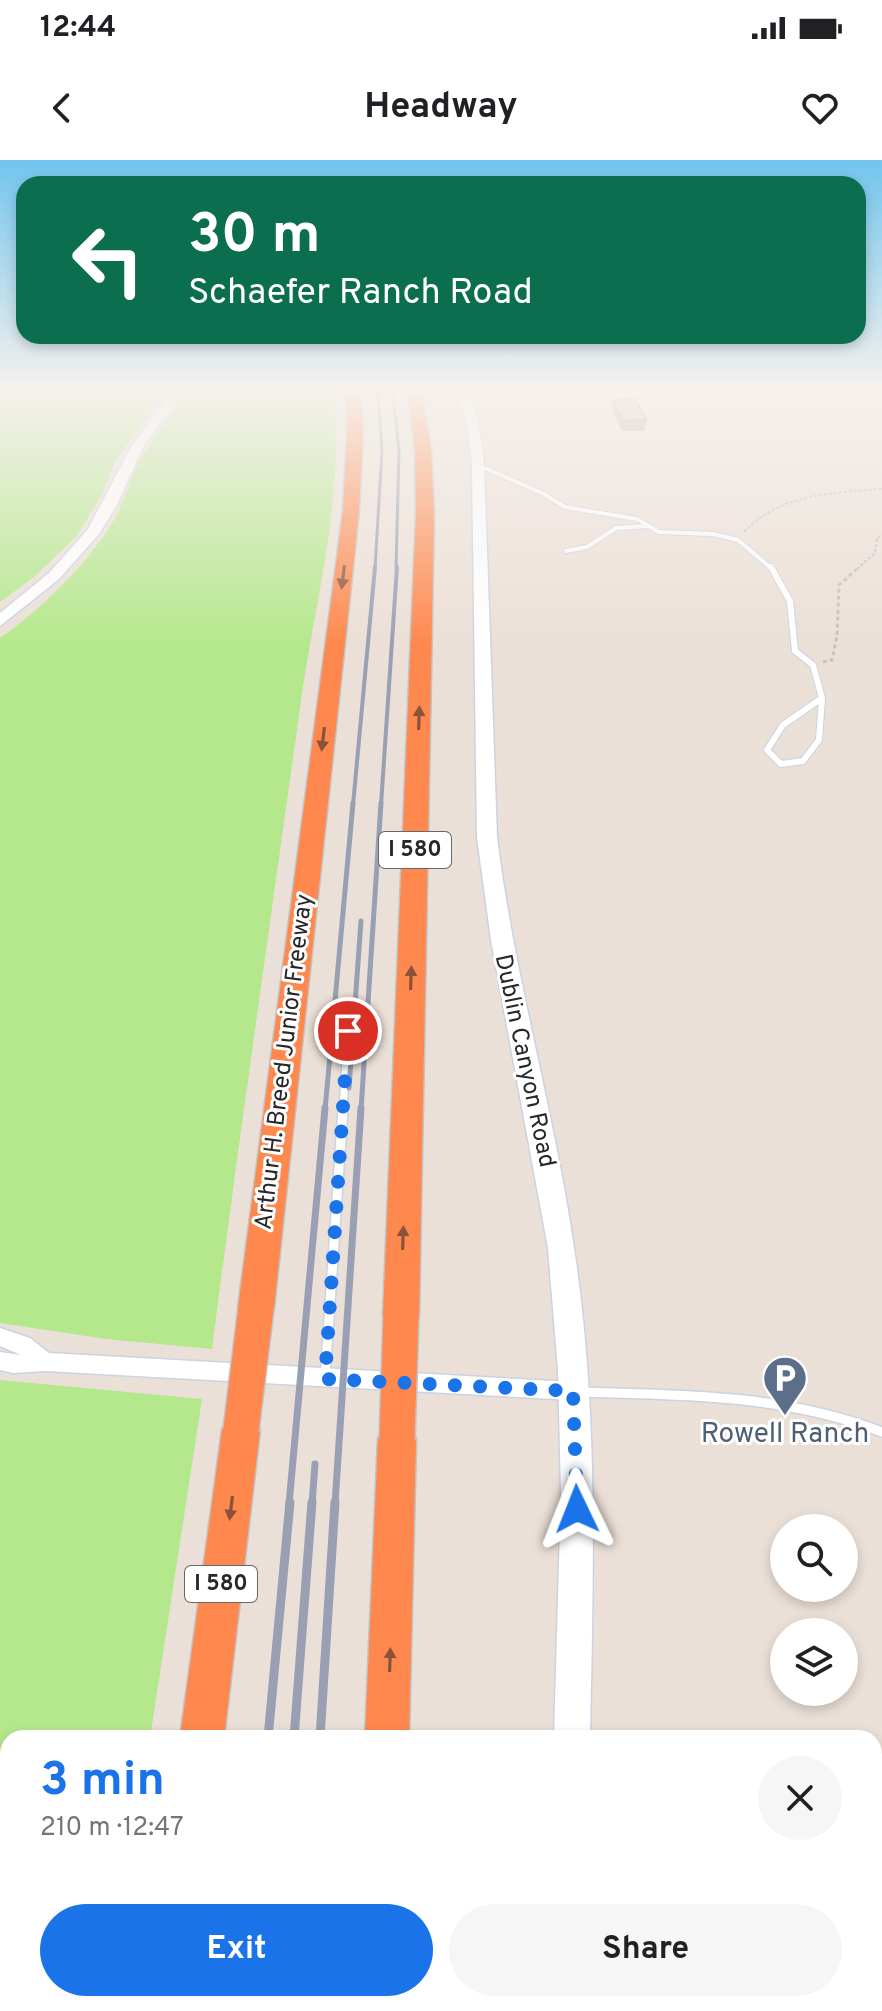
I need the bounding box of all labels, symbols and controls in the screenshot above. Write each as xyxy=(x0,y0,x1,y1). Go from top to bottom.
text: 12:44 xyxy=(40,10,116,47)
text: Headway xyxy=(364,85,518,131)
icon: back xyxy=(40,86,84,130)
icon: heart xyxy=(798,86,842,130)
text: 30 m xyxy=(188,202,321,272)
icon: left xyxy=(56,208,160,312)
text: Schaefer Ranch Road xyxy=(188,271,533,317)
one-way arrow xyxy=(336,565,349,590)
one-way arrow xyxy=(413,705,426,730)
one-way arrow xyxy=(316,727,329,752)
road number: I 580 xyxy=(379,832,451,868)
street label: Arthur H. Breed Junior Freeway xyxy=(250,892,320,1232)
street label: Dublin Canyon Road xyxy=(487,952,561,1170)
one-way arrow xyxy=(405,965,418,990)
pin xyxy=(314,997,382,1065)
icon: arrive xyxy=(326,1009,370,1053)
one-way arrow xyxy=(397,1225,410,1250)
parking icon: Rowell Ranch xyxy=(761,1354,809,1417)
place label: Rowell Ranch xyxy=(701,1417,869,1453)
position arrow xyxy=(535,1467,619,1551)
one-way arrow xyxy=(224,1495,237,1520)
map controls xyxy=(770,1514,858,1706)
button: search xyxy=(770,1514,858,1602)
road number: I 580 xyxy=(185,1566,257,1602)
button: layers xyxy=(770,1618,858,1706)
one-way arrow xyxy=(383,1647,396,1672)
text: 3 min xyxy=(40,1752,165,1812)
button: close xyxy=(758,1756,842,1840)
text: 210 m · 12:47 xyxy=(40,1812,184,1845)
button: Exit xyxy=(40,1904,433,1996)
button: Share xyxy=(449,1904,842,1996)

